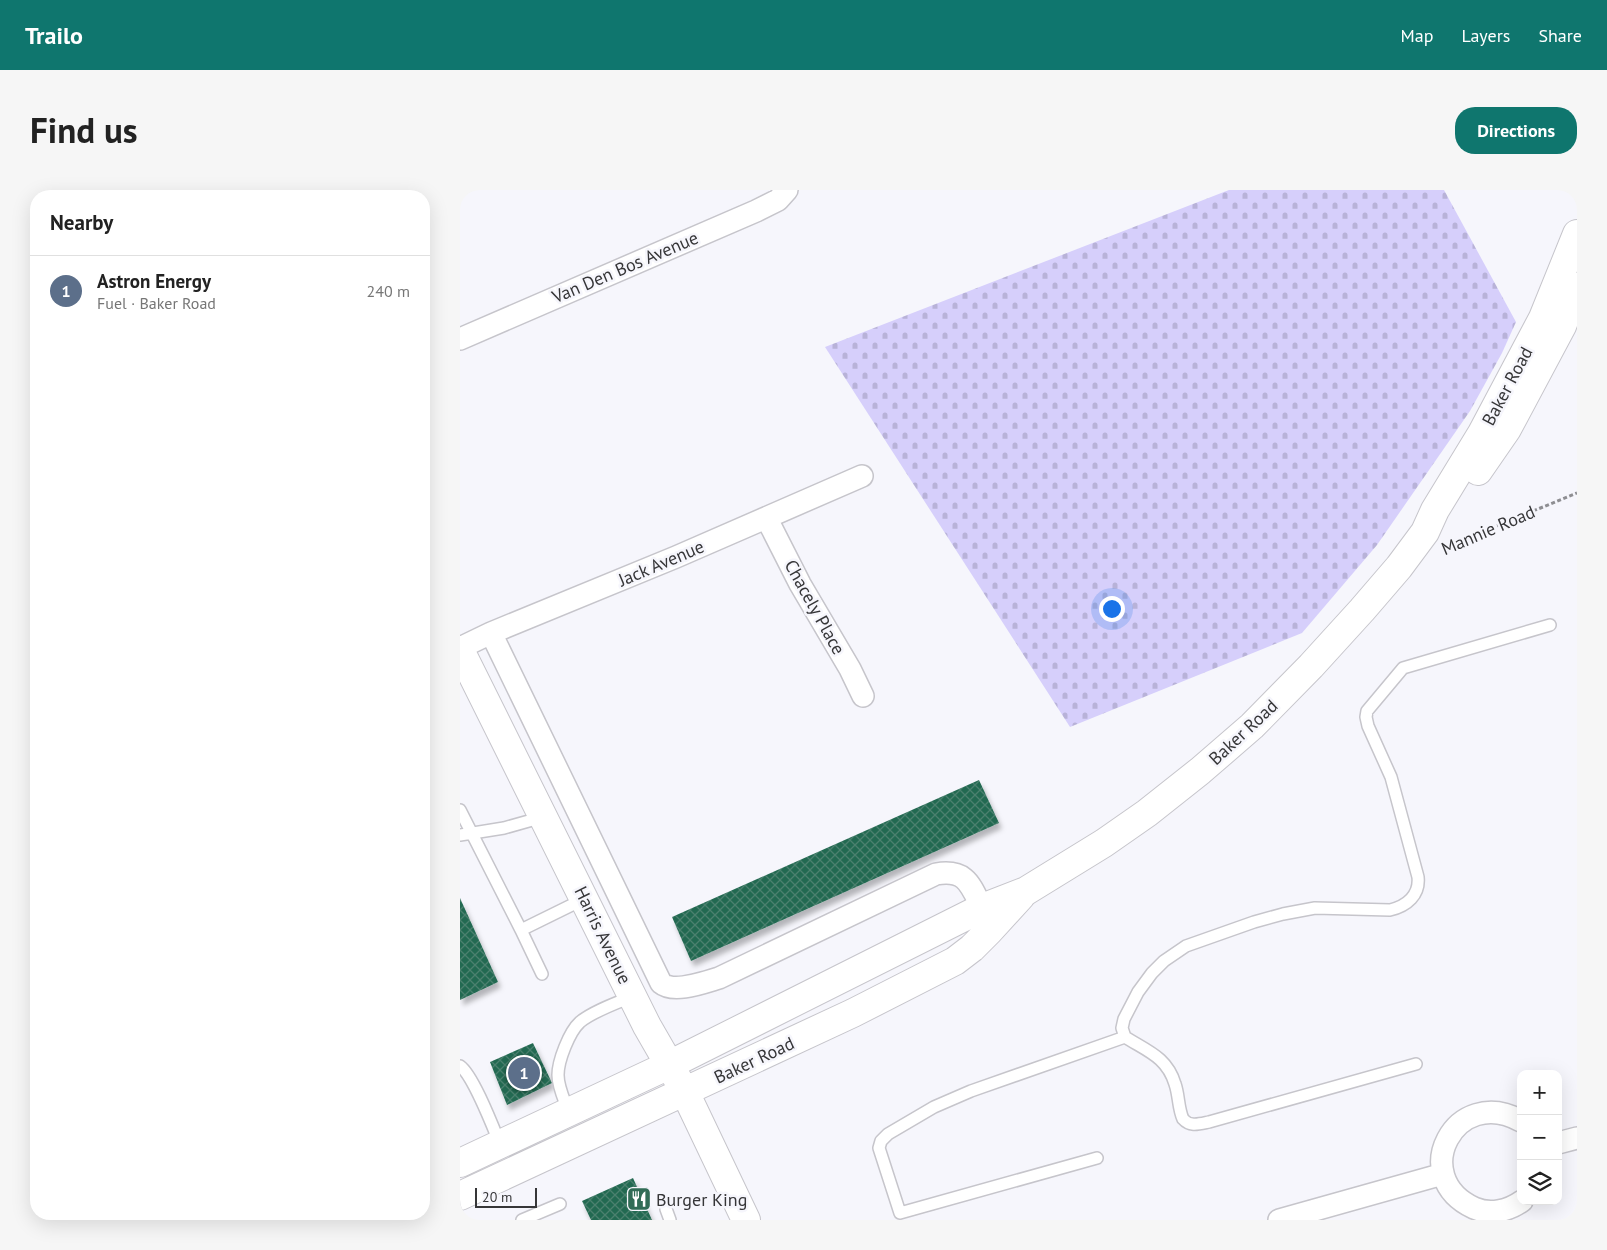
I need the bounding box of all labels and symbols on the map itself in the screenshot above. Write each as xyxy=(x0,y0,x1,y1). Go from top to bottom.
street label: Van Den Bos Avenue xyxy=(547,226,702,309)
street label: Baker Road xyxy=(1477,343,1537,429)
street label: Mannie Road xyxy=(1438,500,1538,560)
street label: Jack Avenue xyxy=(614,535,707,592)
street label: Chacely Place xyxy=(780,556,850,658)
your location xyxy=(1099,596,1125,622)
street label: Baker Road xyxy=(1204,694,1282,770)
street label: Harris Avenue xyxy=(569,882,637,988)
street label: Baker Road xyxy=(710,1031,798,1089)
pin: 1 xyxy=(508,1054,540,1092)
scale bar xyxy=(475,1185,538,1208)
restaurant icon: Burger King xyxy=(626,1186,652,1212)
place label: Burger King xyxy=(656,1188,747,1211)

